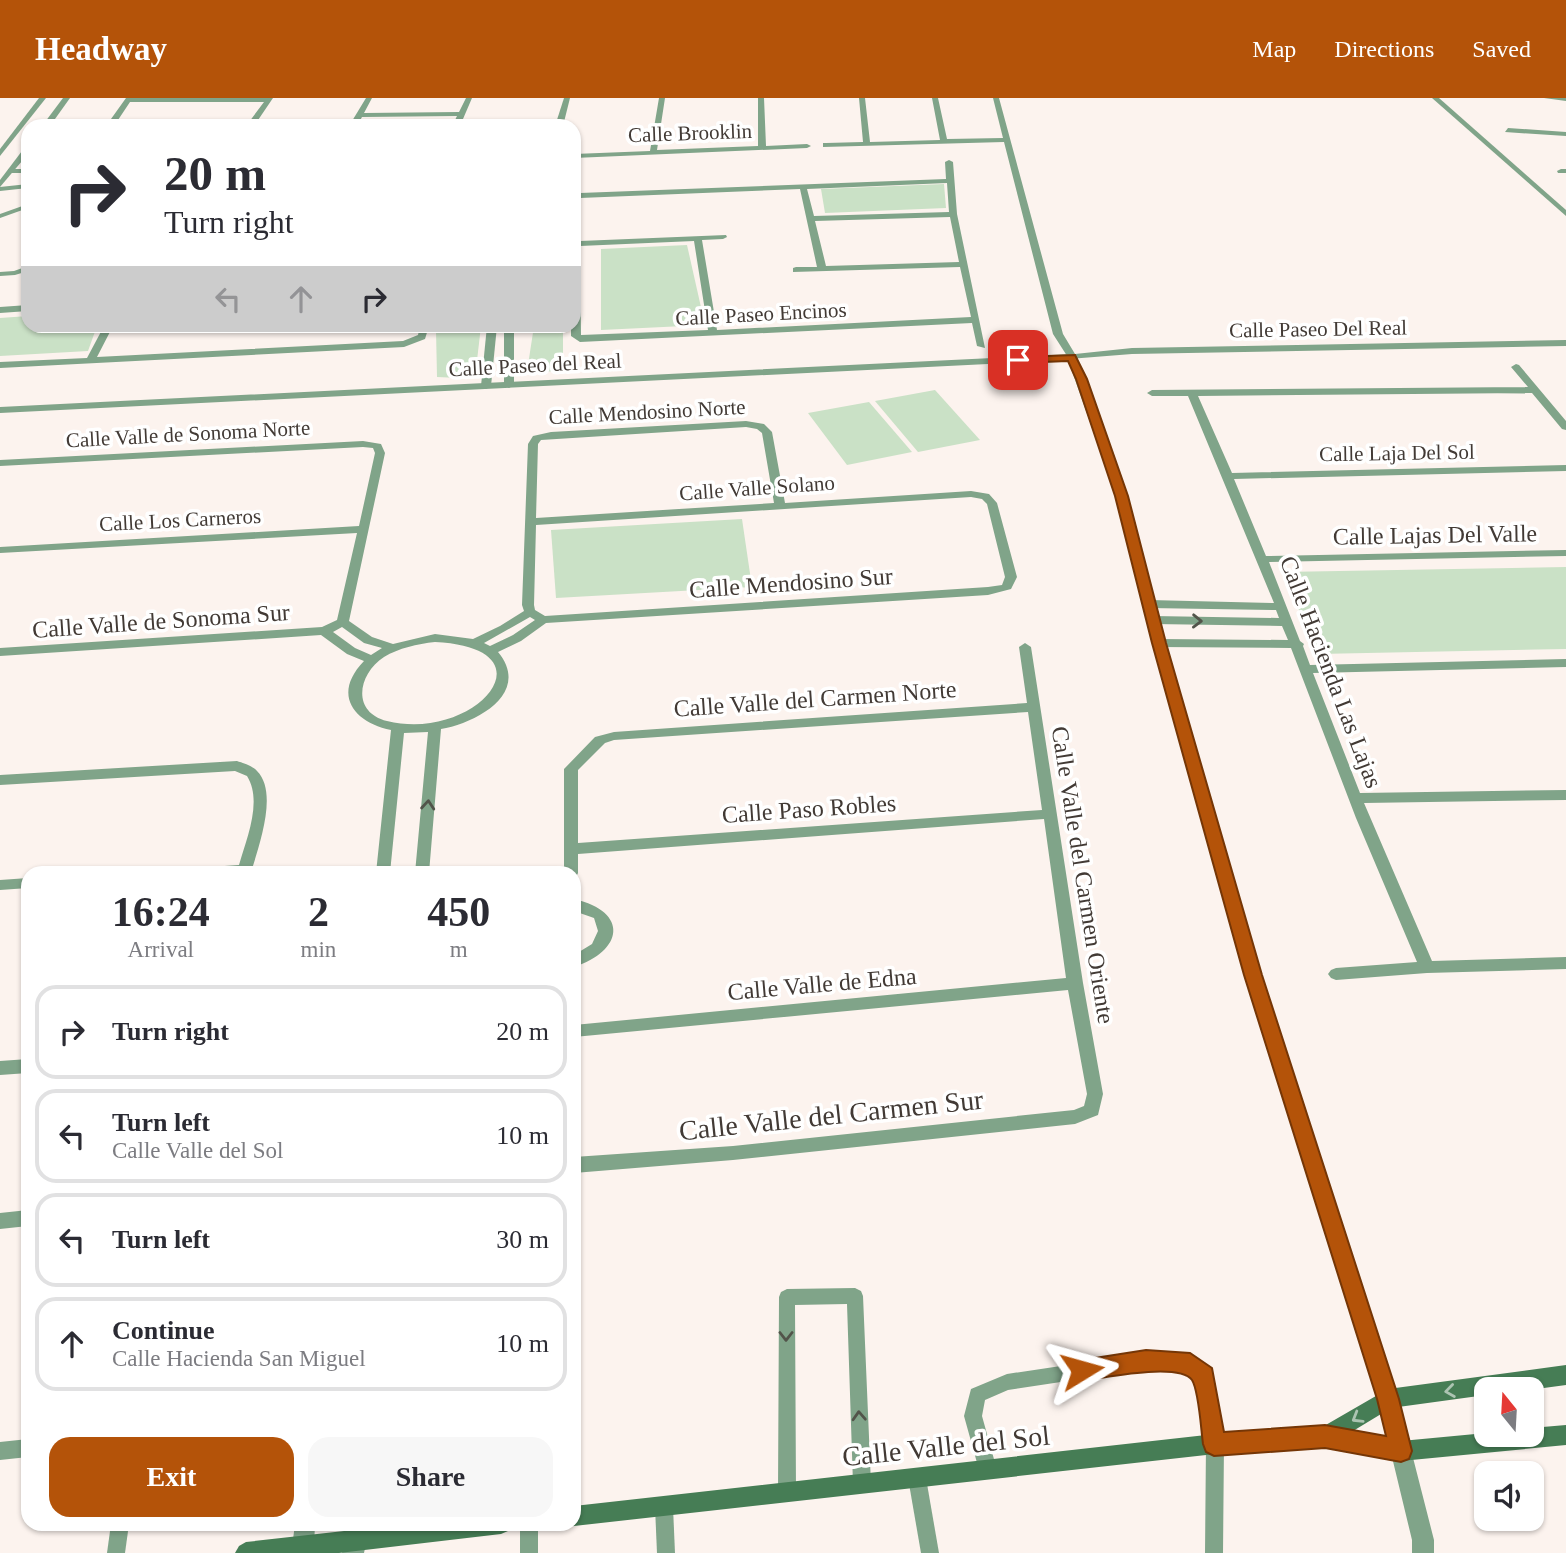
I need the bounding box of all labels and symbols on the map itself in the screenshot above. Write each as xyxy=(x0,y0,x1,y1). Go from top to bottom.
street label: Calle Brooklin xyxy=(627,119,753,147)
street label: Calle Paseo Encinos xyxy=(675,298,847,330)
street label: Calle Paseo Del Real xyxy=(1229,315,1407,343)
pin xyxy=(988,330,1048,390)
street label: Calle Paseo del Real xyxy=(448,348,622,382)
street label: Calle Mendosino Norte xyxy=(548,395,746,429)
street label: Calle Valle de Sonoma Norte xyxy=(65,416,311,452)
street label: Calle Laja Del Sol xyxy=(1319,440,1475,466)
street label: Calle Valle Solano xyxy=(678,471,836,505)
street label: Calle Los Carneros xyxy=(98,504,262,536)
street label: Calle Lajas Del Valle xyxy=(1333,520,1537,550)
street label: Calle Hacienda Las Lajas xyxy=(1275,553,1387,791)
street label: Calle Mendosino Sur xyxy=(688,563,894,603)
street label: Calle Valle de Sonoma Sur xyxy=(31,599,291,643)
one-way arrow xyxy=(1192,613,1202,629)
street label: Calle Valle del Carmen Norte xyxy=(673,676,957,722)
street label: Calle Valle del Carmen Oriente xyxy=(1047,724,1119,1026)
street label: Calle Paso Robles xyxy=(721,790,897,828)
one-way arrow xyxy=(420,799,435,810)
street label: Calle Valle de Edna xyxy=(726,963,918,1005)
street label: Calle Valle del Carmen Sur xyxy=(677,1084,985,1146)
one-way arrow xyxy=(779,1330,794,1341)
position arrow xyxy=(1045,1333,1119,1407)
north arrow xyxy=(1474,1377,1544,1447)
one-way arrow xyxy=(1444,1383,1456,1398)
one-way arrow xyxy=(1351,1409,1364,1422)
one-way arrow xyxy=(851,1411,866,1422)
street label: Calle Valle del Sol xyxy=(841,1420,1052,1472)

